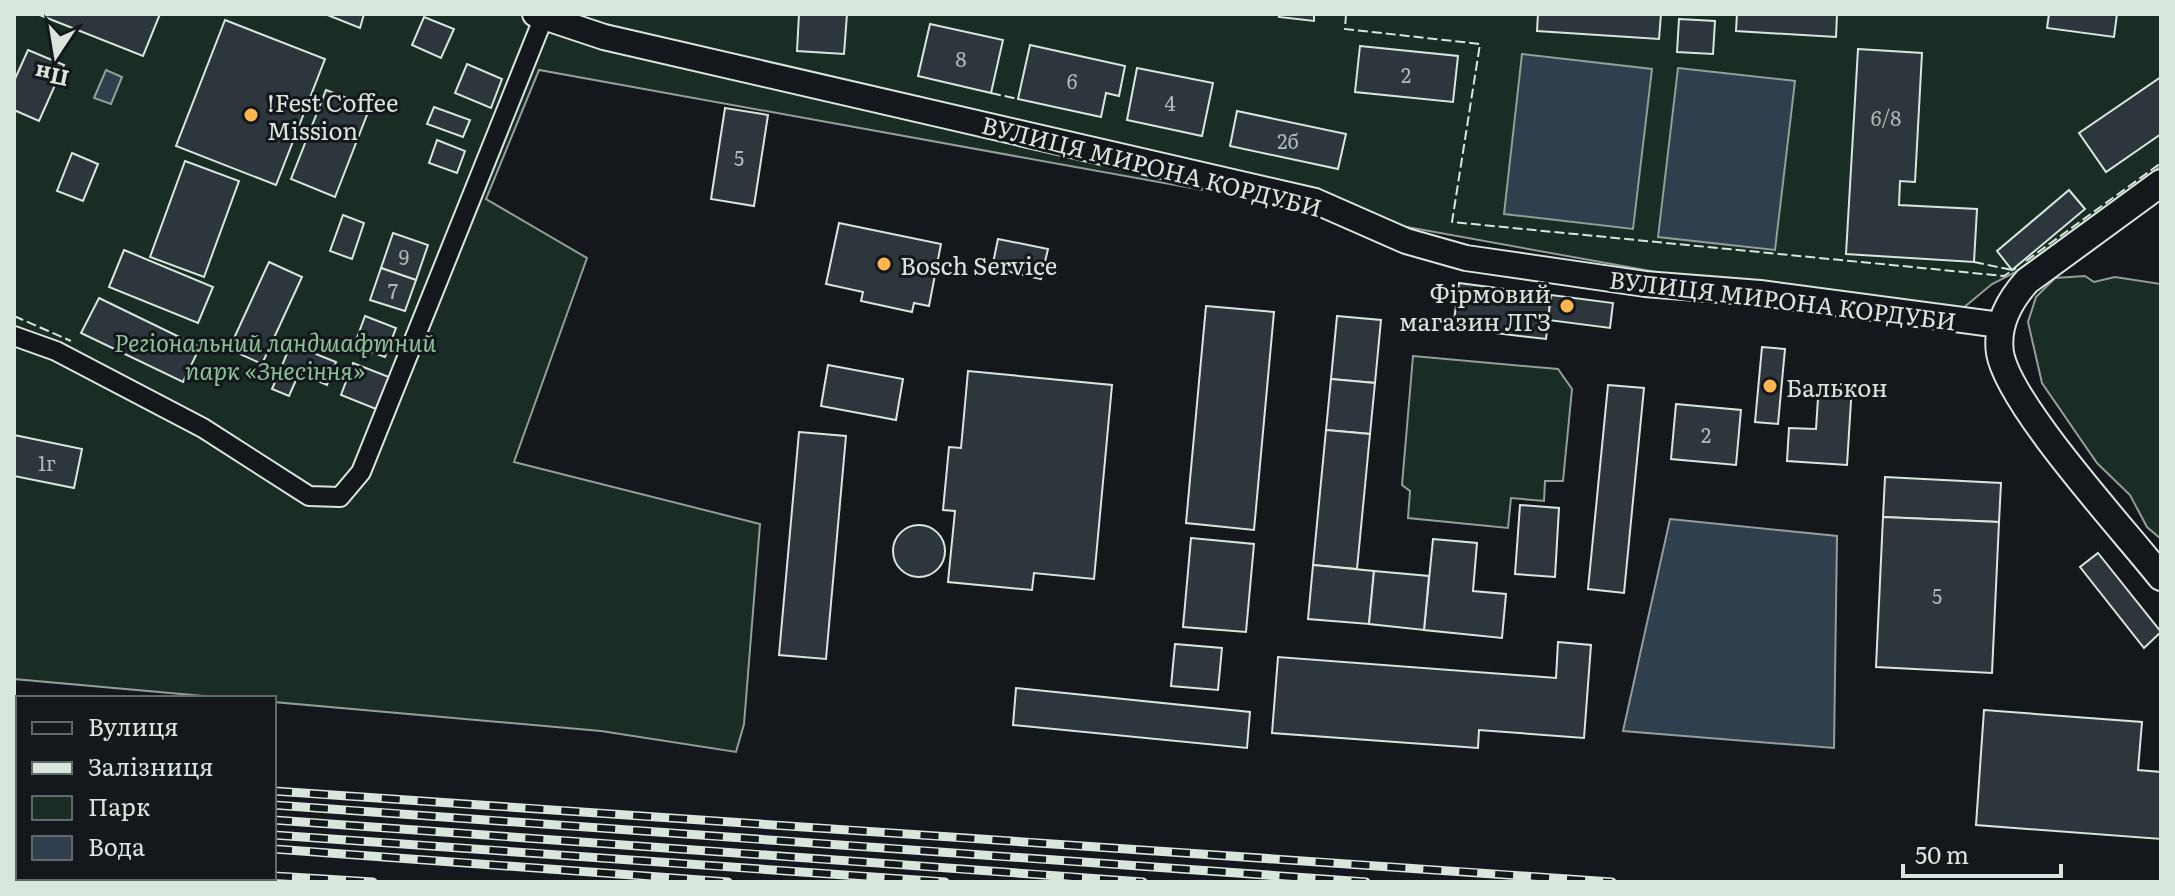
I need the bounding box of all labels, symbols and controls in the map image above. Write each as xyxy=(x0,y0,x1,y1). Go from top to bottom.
north arrow xyxy=(16,16,96,96)
house number: 8 xyxy=(955,43,967,73)
text: Пн xyxy=(31,57,72,97)
house number: 2 xyxy=(1401,59,1411,89)
house number: 6 xyxy=(1067,65,1078,95)
place label: !Fest Coffee Mission xyxy=(267,84,398,147)
house number: 4 xyxy=(1164,87,1176,117)
house number: 6/8 xyxy=(1871,102,1901,132)
marker: !Fest Coffee Mission xyxy=(242,106,260,124)
street label: ВУЛИЦЯ МИРОНА КОРДУБИ xyxy=(978,106,1326,224)
house number: 2б xyxy=(1277,125,1299,155)
house number: 5 xyxy=(734,142,744,172)
house number: 9 xyxy=(399,241,409,271)
place label: Bosch Service xyxy=(900,247,1057,282)
marker: Bosch Service xyxy=(875,255,893,273)
street label: ВУЛИЦЯ МИРОНА КОРДУБИ xyxy=(1607,260,1959,338)
house number: 7 xyxy=(388,275,398,305)
place label: Фірмовий магазин ЛГЗ xyxy=(1399,275,1551,338)
marker: Фірмовий магазин ЛГЗ xyxy=(1558,297,1576,315)
park label: Регіональний ландшафтний парк «Знесіння» xyxy=(114,324,437,387)
place label: Балькон xyxy=(1786,369,1888,404)
marker: Балькон xyxy=(1761,377,1779,395)
house number: 2 xyxy=(1701,419,1711,449)
house number: 1г xyxy=(38,447,56,477)
house number: 5 xyxy=(1932,580,1942,610)
legend xyxy=(16,696,276,880)
text: Вулиця xyxy=(88,708,179,743)
text: Залізниця xyxy=(88,748,213,783)
text: Парк xyxy=(88,788,150,823)
text: Вода xyxy=(88,828,145,863)
scale bar xyxy=(1903,828,2061,878)
text: 50 m xyxy=(1915,836,1969,871)

